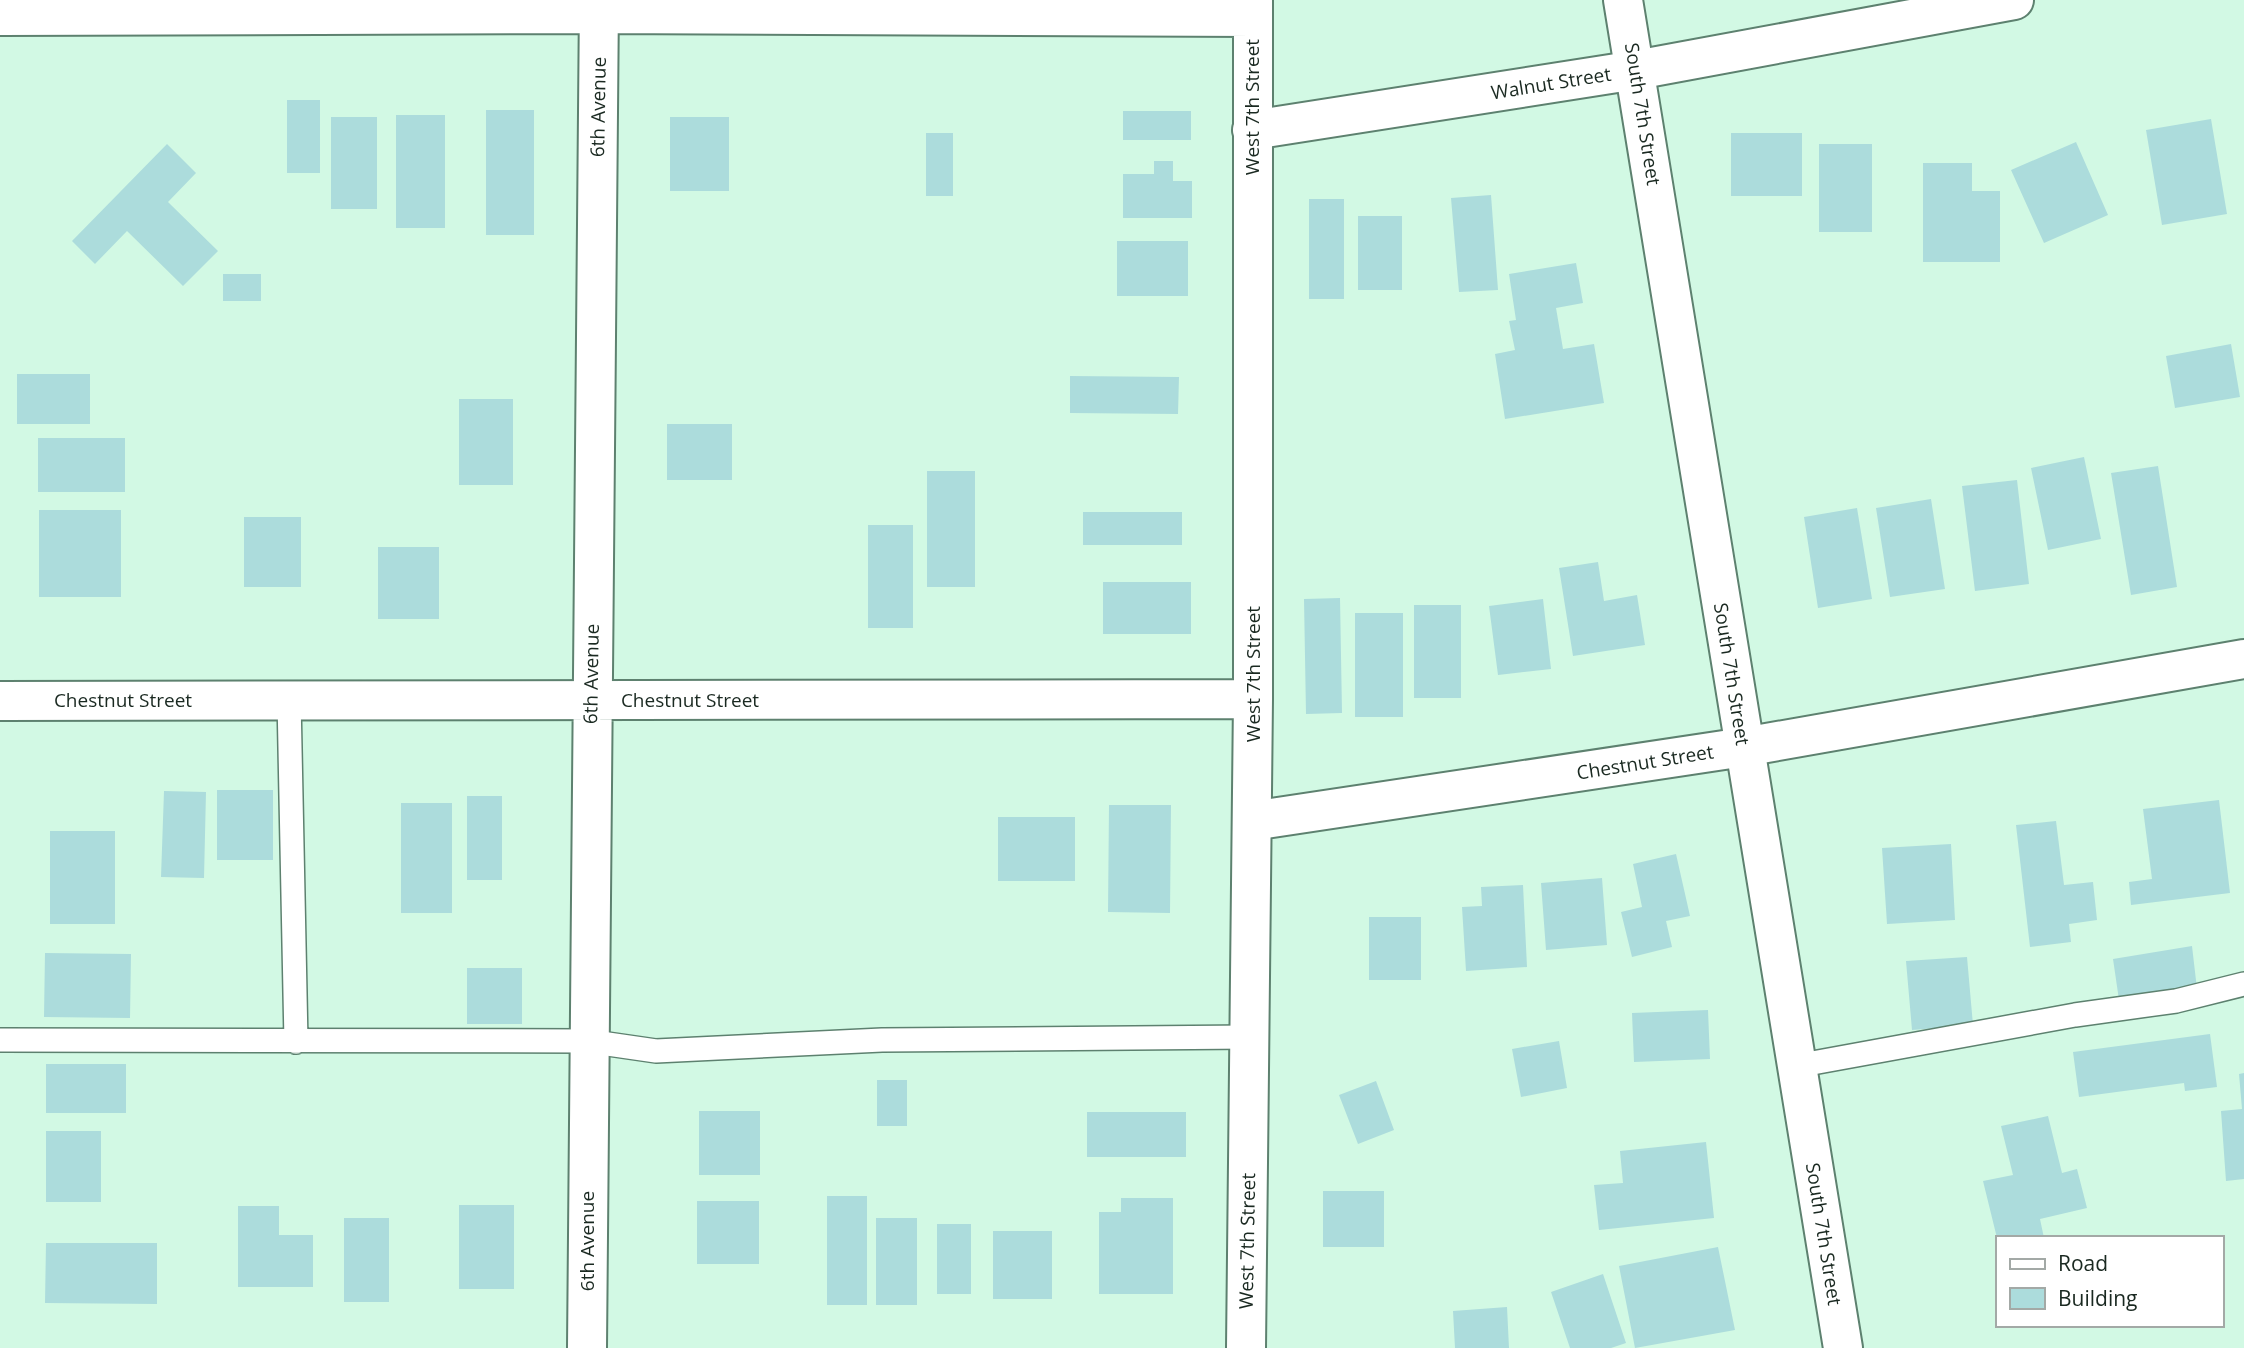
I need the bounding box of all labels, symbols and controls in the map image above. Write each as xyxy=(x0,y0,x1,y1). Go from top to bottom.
street label: West 7th Street xyxy=(1239,39,1265,175)
street label: South 7th Street xyxy=(1619,41,1667,187)
street label: 6th Avenue xyxy=(584,57,612,157)
street label: Walnut Street xyxy=(1489,61,1613,105)
street label: South 7th Street xyxy=(1708,601,1756,747)
street label: West 7th Street xyxy=(1240,606,1266,742)
street label: 6th Avenue xyxy=(577,624,605,724)
street label: Chestnut Street xyxy=(54,687,192,713)
street label: Chestnut Street xyxy=(621,687,759,713)
street label: Chestnut Street xyxy=(1575,738,1716,786)
street label: South 7th Street xyxy=(1800,1161,1848,1307)
street label: West 7th Street xyxy=(1233,1172,1261,1309)
street label: 6th Avenue xyxy=(574,1191,600,1291)
legend xyxy=(1996,1236,2223,1327)
text: Road xyxy=(2058,1249,2108,1277)
text: Building xyxy=(2058,1284,2137,1312)

